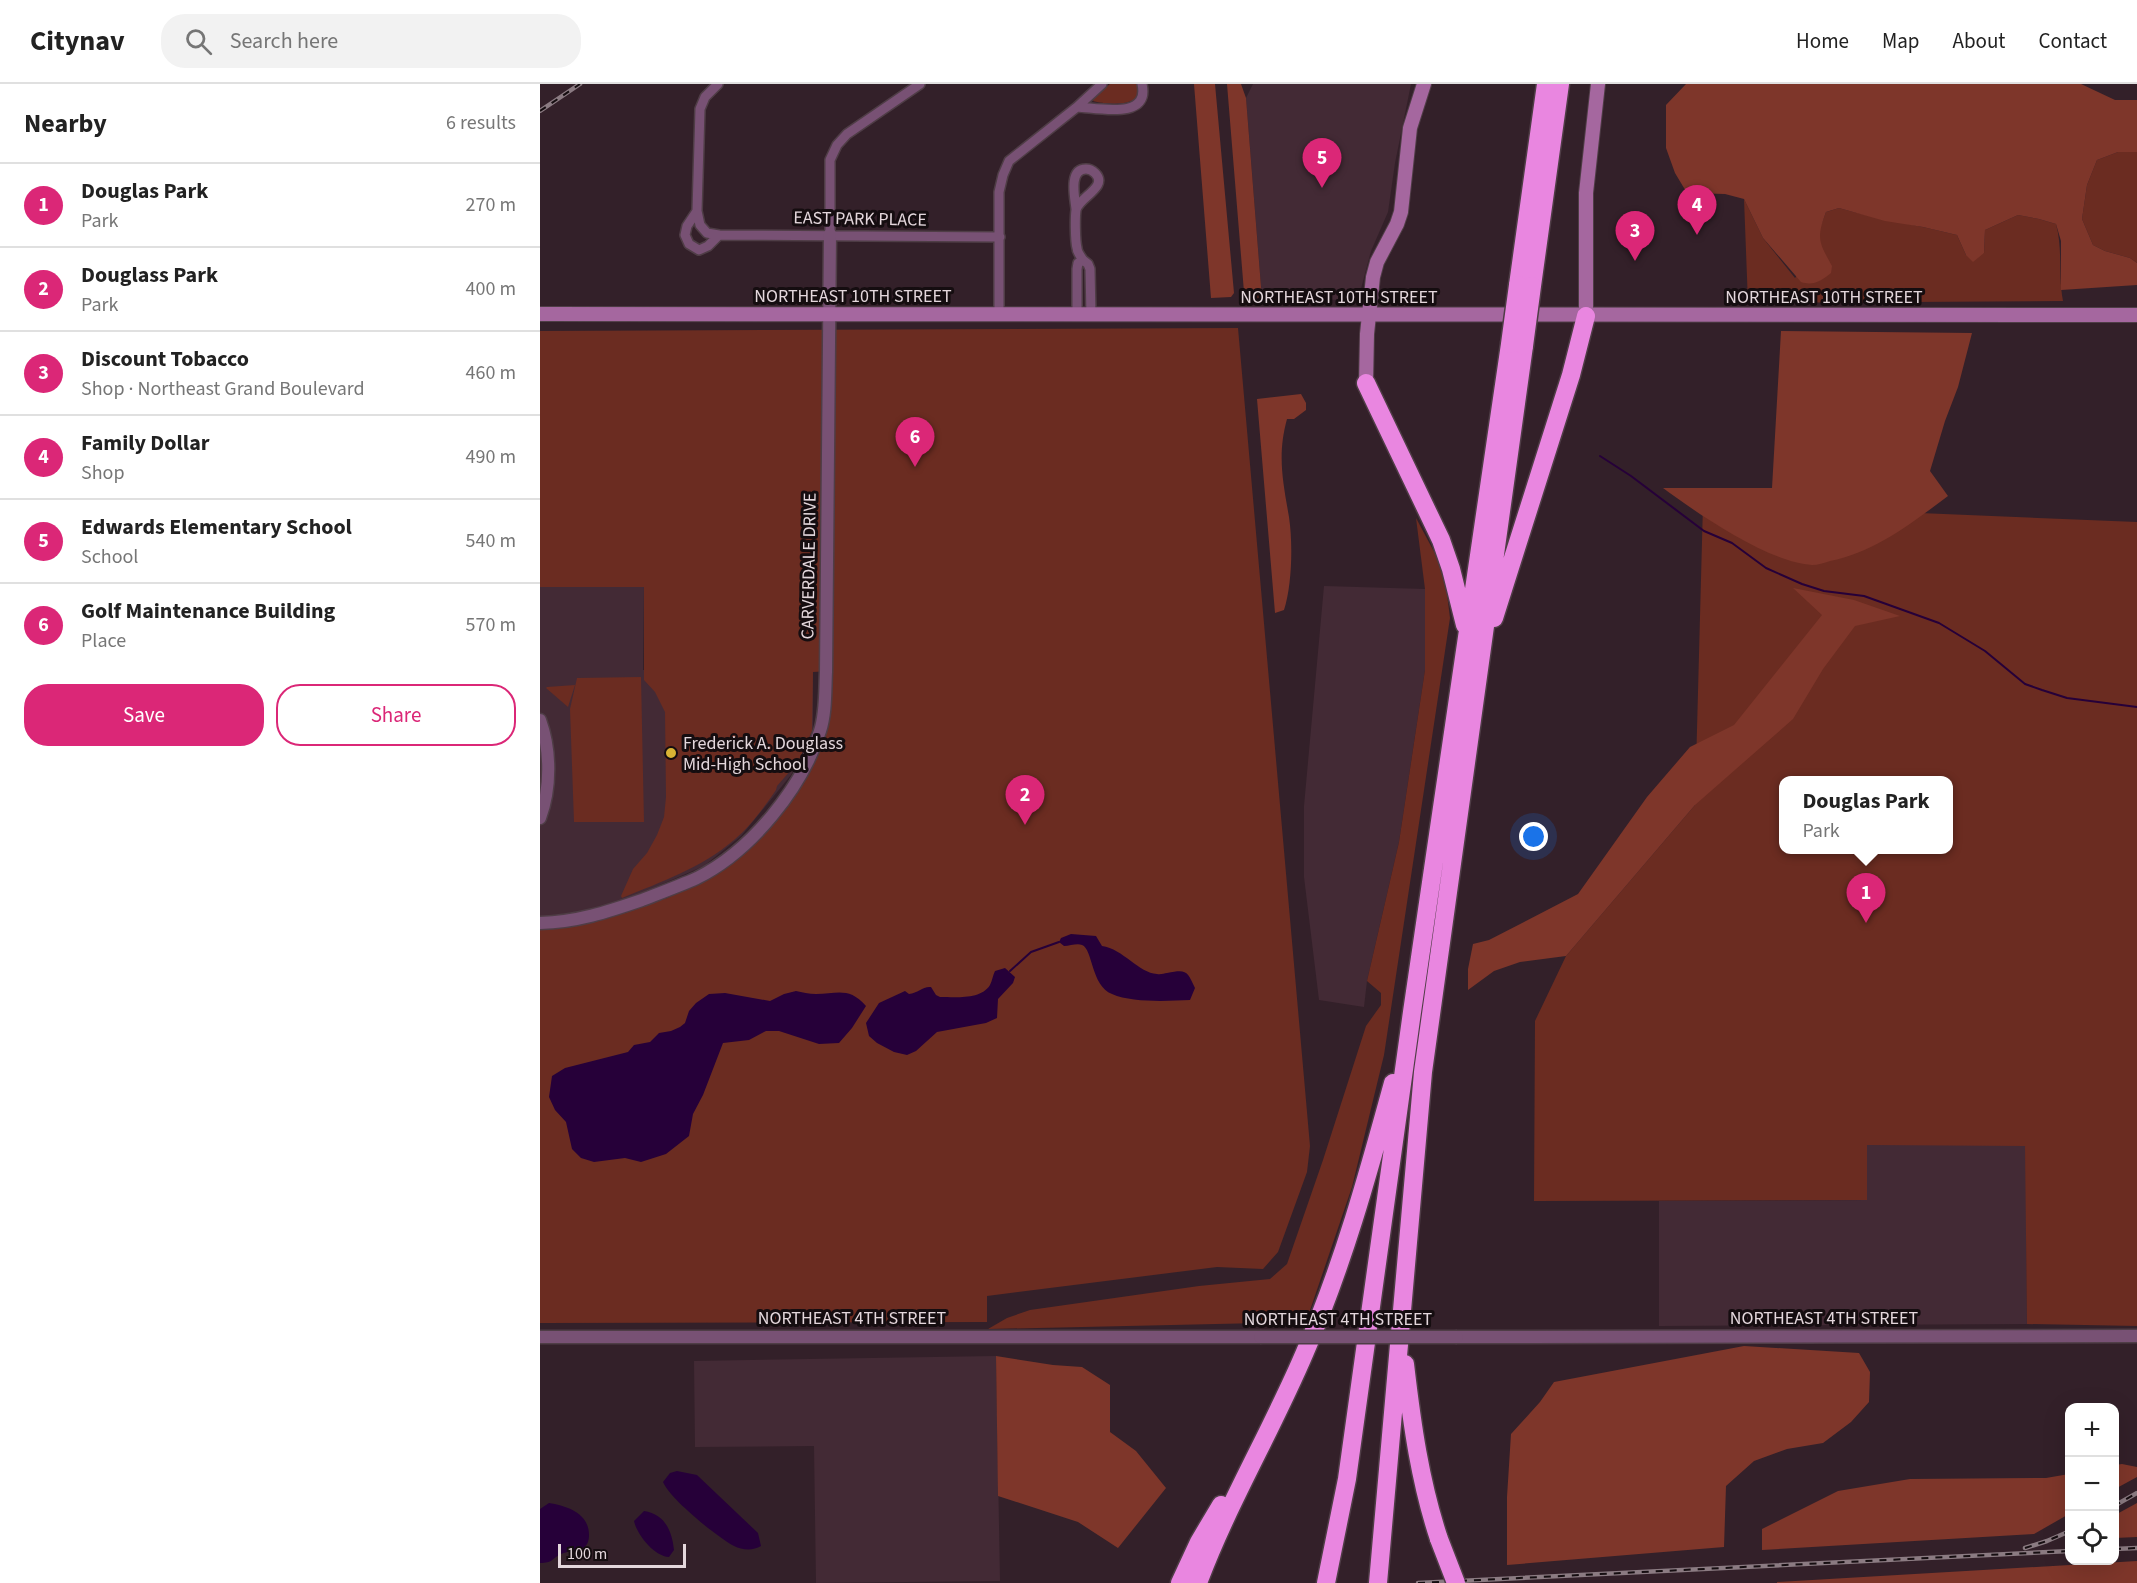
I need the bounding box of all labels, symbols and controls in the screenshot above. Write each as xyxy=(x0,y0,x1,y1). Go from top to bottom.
search box xyxy=(161,14,581,68)
text: Citynav xyxy=(30,21,125,61)
icon: search xyxy=(182,25,215,58)
text: Search here xyxy=(230,25,338,57)
text: Home xyxy=(1796,26,1849,56)
text: Map xyxy=(1882,26,1920,56)
text: About xyxy=(1953,26,2005,56)
text: Contact xyxy=(2038,26,2107,56)
text: Nearby xyxy=(24,105,107,142)
text: 6 results xyxy=(446,109,516,137)
pin: 5 xyxy=(1302,138,1342,188)
text: Douglas Park xyxy=(81,175,208,207)
pin: 4 xyxy=(1678,186,1716,235)
text: 1 xyxy=(38,191,49,219)
text: 270 m xyxy=(466,191,516,219)
street label: EAST PARK PLACE xyxy=(793,205,927,233)
text: Park xyxy=(81,207,118,235)
pin: 3 xyxy=(1616,212,1654,261)
text: Douglass Park xyxy=(81,259,218,291)
text: 2 xyxy=(38,275,49,303)
text: 400 m xyxy=(466,275,516,303)
street label: NORTHEAST 10TH STREET xyxy=(754,284,952,309)
street label: NORTHEAST 10TH STREET xyxy=(1240,285,1438,310)
street label: NORTHEAST 10TH STREET xyxy=(1725,285,1923,310)
text: Park xyxy=(81,291,118,319)
text: Discount Tobacco xyxy=(81,343,249,375)
text: 3 xyxy=(38,359,49,387)
text: 460 m xyxy=(466,359,516,387)
text: Shop · Northeast Grand Boulevard xyxy=(81,375,365,403)
pin: 6 xyxy=(896,418,934,467)
text: Family Dollar xyxy=(81,427,209,459)
text: 4 xyxy=(38,443,49,471)
text: 490 m xyxy=(466,443,516,471)
text: Shop xyxy=(81,459,125,487)
street label: CARVERDALE DRIVE xyxy=(795,492,823,640)
text: Edwards Elementary School xyxy=(81,511,352,543)
text: 5 xyxy=(38,527,49,555)
text: 540 m xyxy=(466,527,516,555)
text: School xyxy=(81,543,138,571)
text: Golf Maintenance Building xyxy=(81,595,335,627)
text: 6 xyxy=(38,611,49,639)
text: 570 m xyxy=(466,611,516,639)
text: Place xyxy=(81,627,126,655)
button: Save xyxy=(24,684,264,746)
button: Share xyxy=(276,684,516,746)
place label: Frederick A. Douglass Mid-High School xyxy=(683,731,843,777)
marker: Frederick A. Douglass Mid-High School xyxy=(664,746,678,760)
pin: 2 xyxy=(1006,776,1044,825)
popup xyxy=(1779,776,1953,854)
text: Douglas Park xyxy=(1802,785,1930,817)
text: Park xyxy=(1802,817,1840,845)
your location xyxy=(1519,822,1548,851)
pin: 1 xyxy=(1846,874,1886,923)
street label: NORTHEAST 4TH STREET xyxy=(758,1306,947,1331)
street label: NORTHEAST 4TH STREET xyxy=(1730,1306,1919,1331)
street label: NORTHEAST 4TH STREET xyxy=(1244,1307,1433,1332)
map controls xyxy=(2065,1403,2119,1565)
button: + xyxy=(2065,1403,2119,1457)
button: − xyxy=(2065,1457,2119,1511)
button: locate xyxy=(2065,1511,2119,1565)
scale bar xyxy=(558,1541,686,1568)
text: 100 m xyxy=(567,1543,607,1565)

